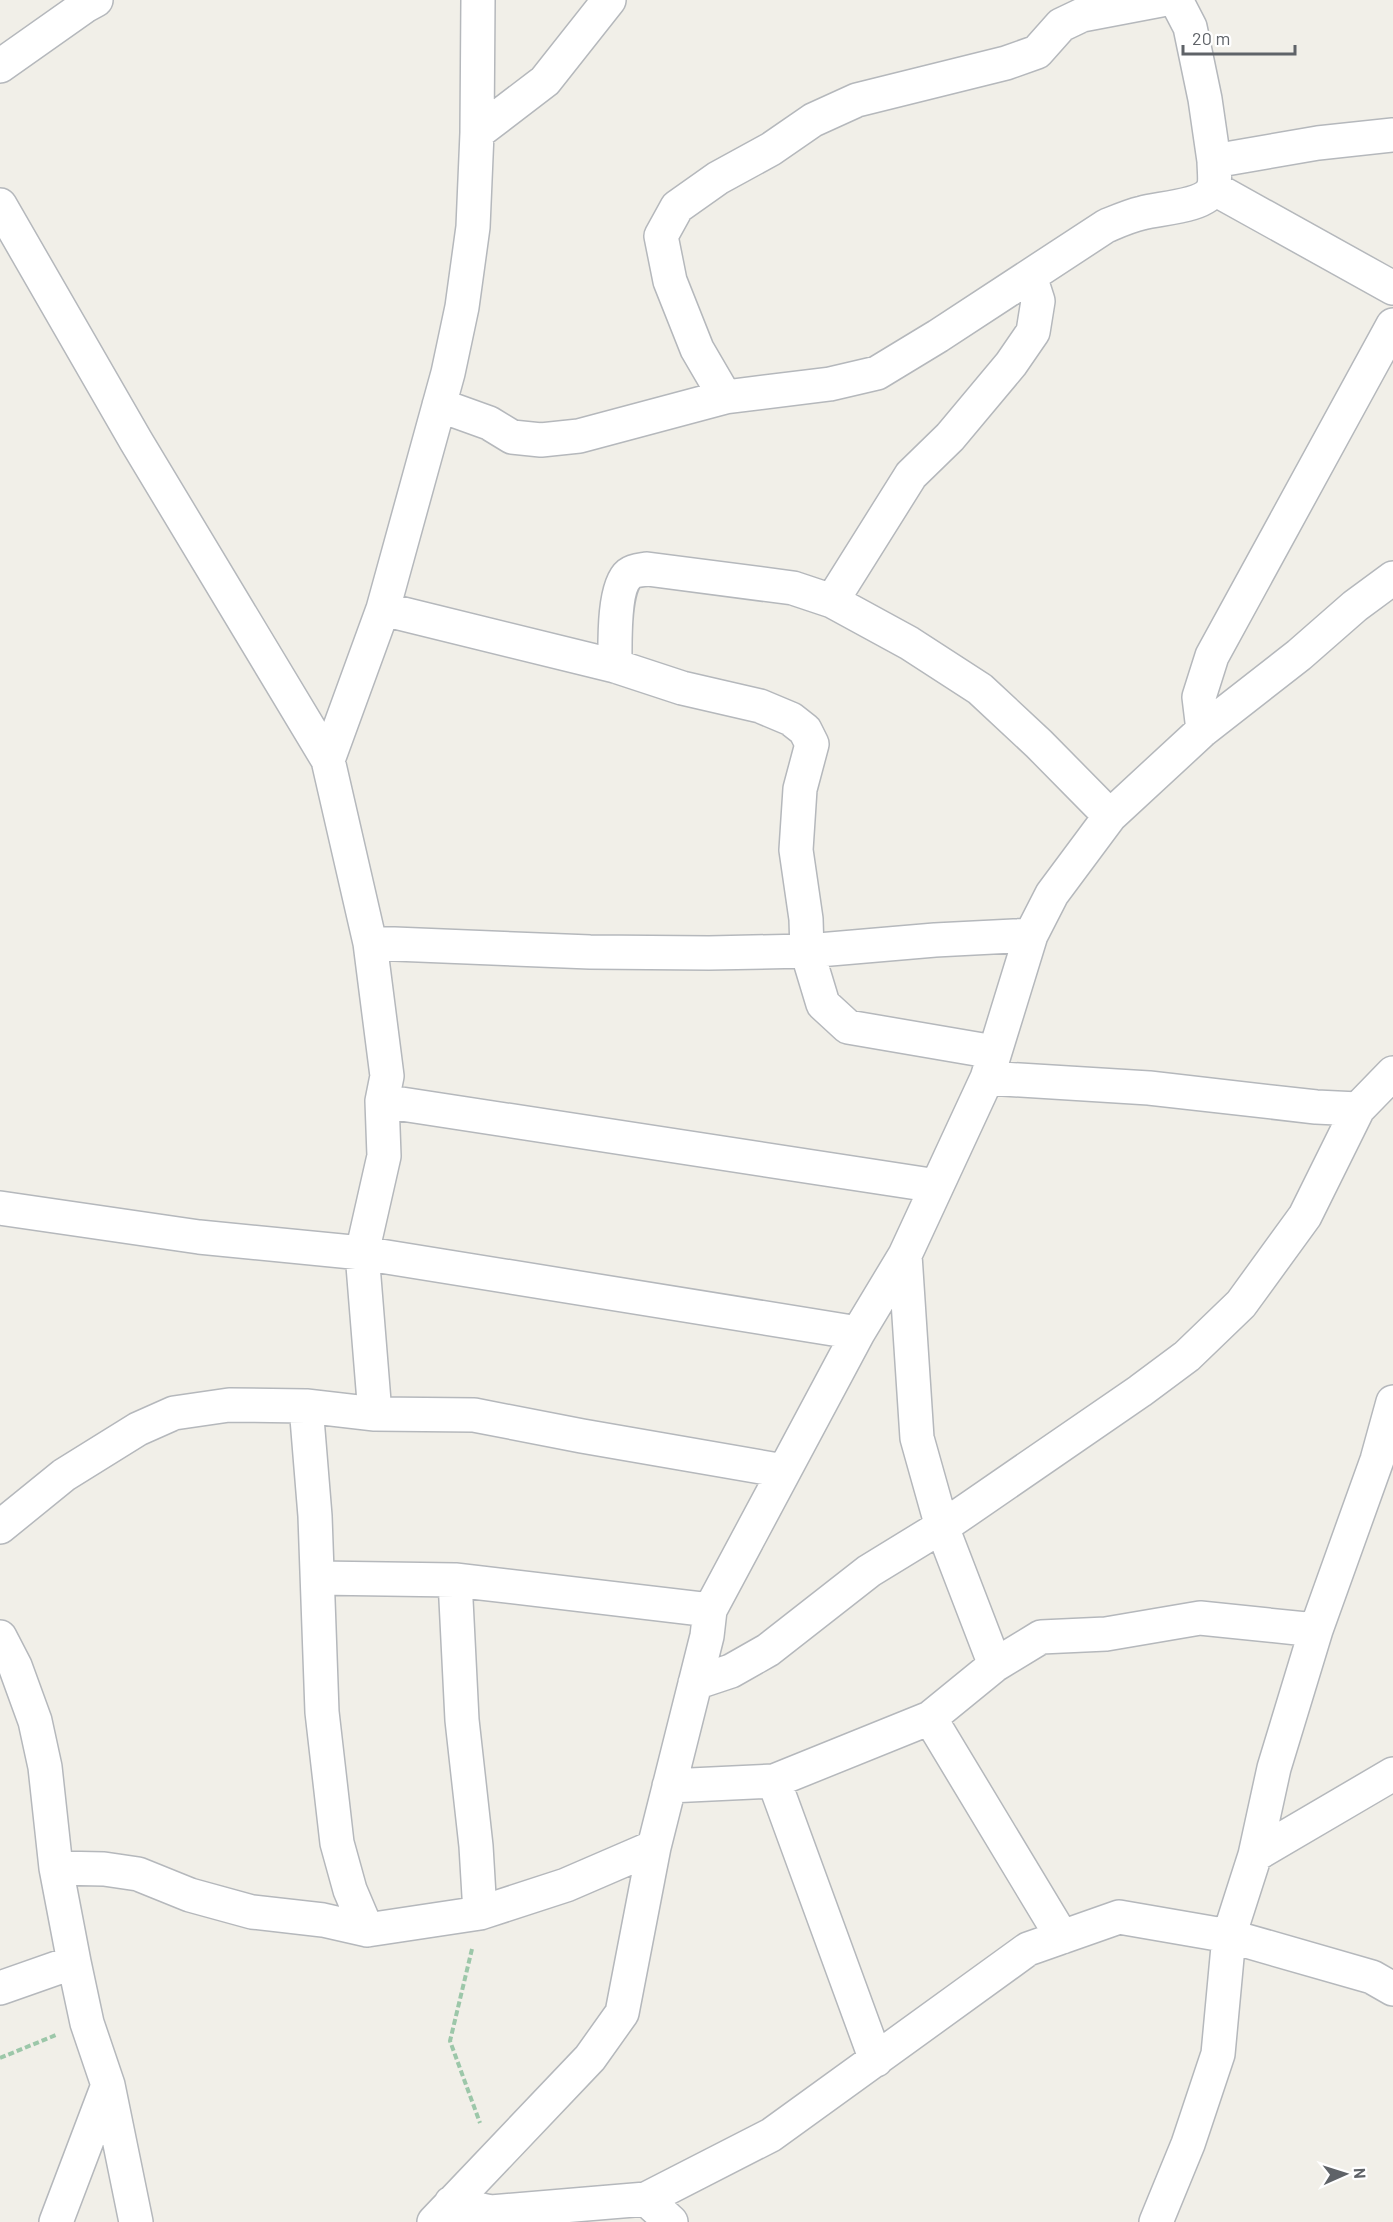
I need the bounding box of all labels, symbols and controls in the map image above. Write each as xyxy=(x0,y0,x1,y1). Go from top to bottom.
scale bar xyxy=(1183,18,1296,56)
text: 20 m xyxy=(1192,27,1230,49)
north arrow xyxy=(1315,2144,1375,2204)
text: N xyxy=(1351,2167,1370,2179)

